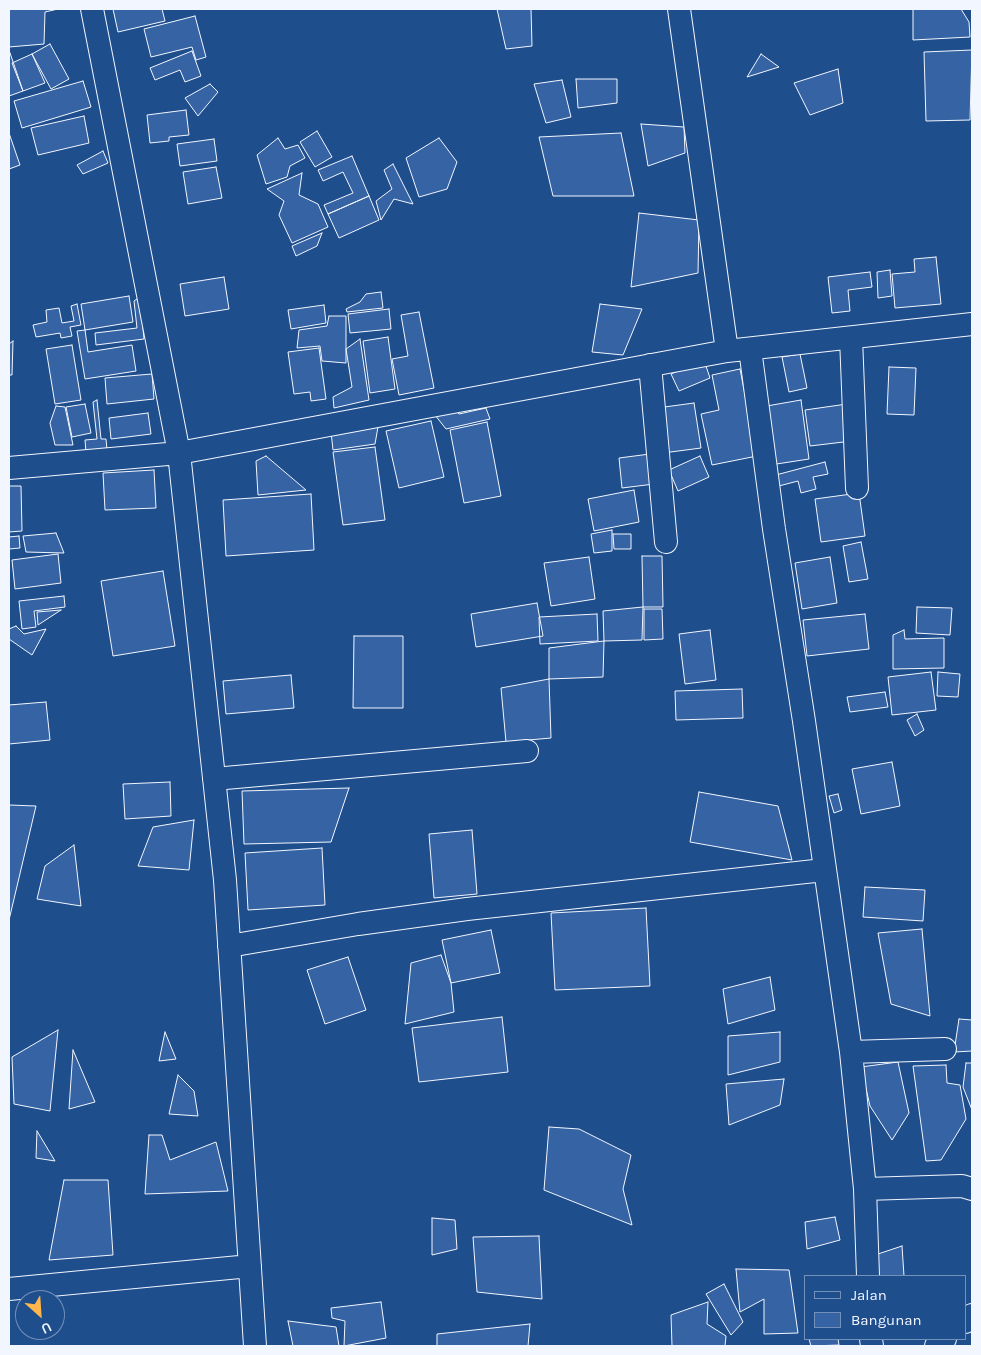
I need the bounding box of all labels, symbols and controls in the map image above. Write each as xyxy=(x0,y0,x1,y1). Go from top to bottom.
legend xyxy=(804,1275,966,1340)
text: Jalan xyxy=(851,1286,887,1304)
north arrow xyxy=(15,1290,65,1340)
text: Bangunan xyxy=(851,1311,922,1329)
text: U xyxy=(38,1318,54,1338)

